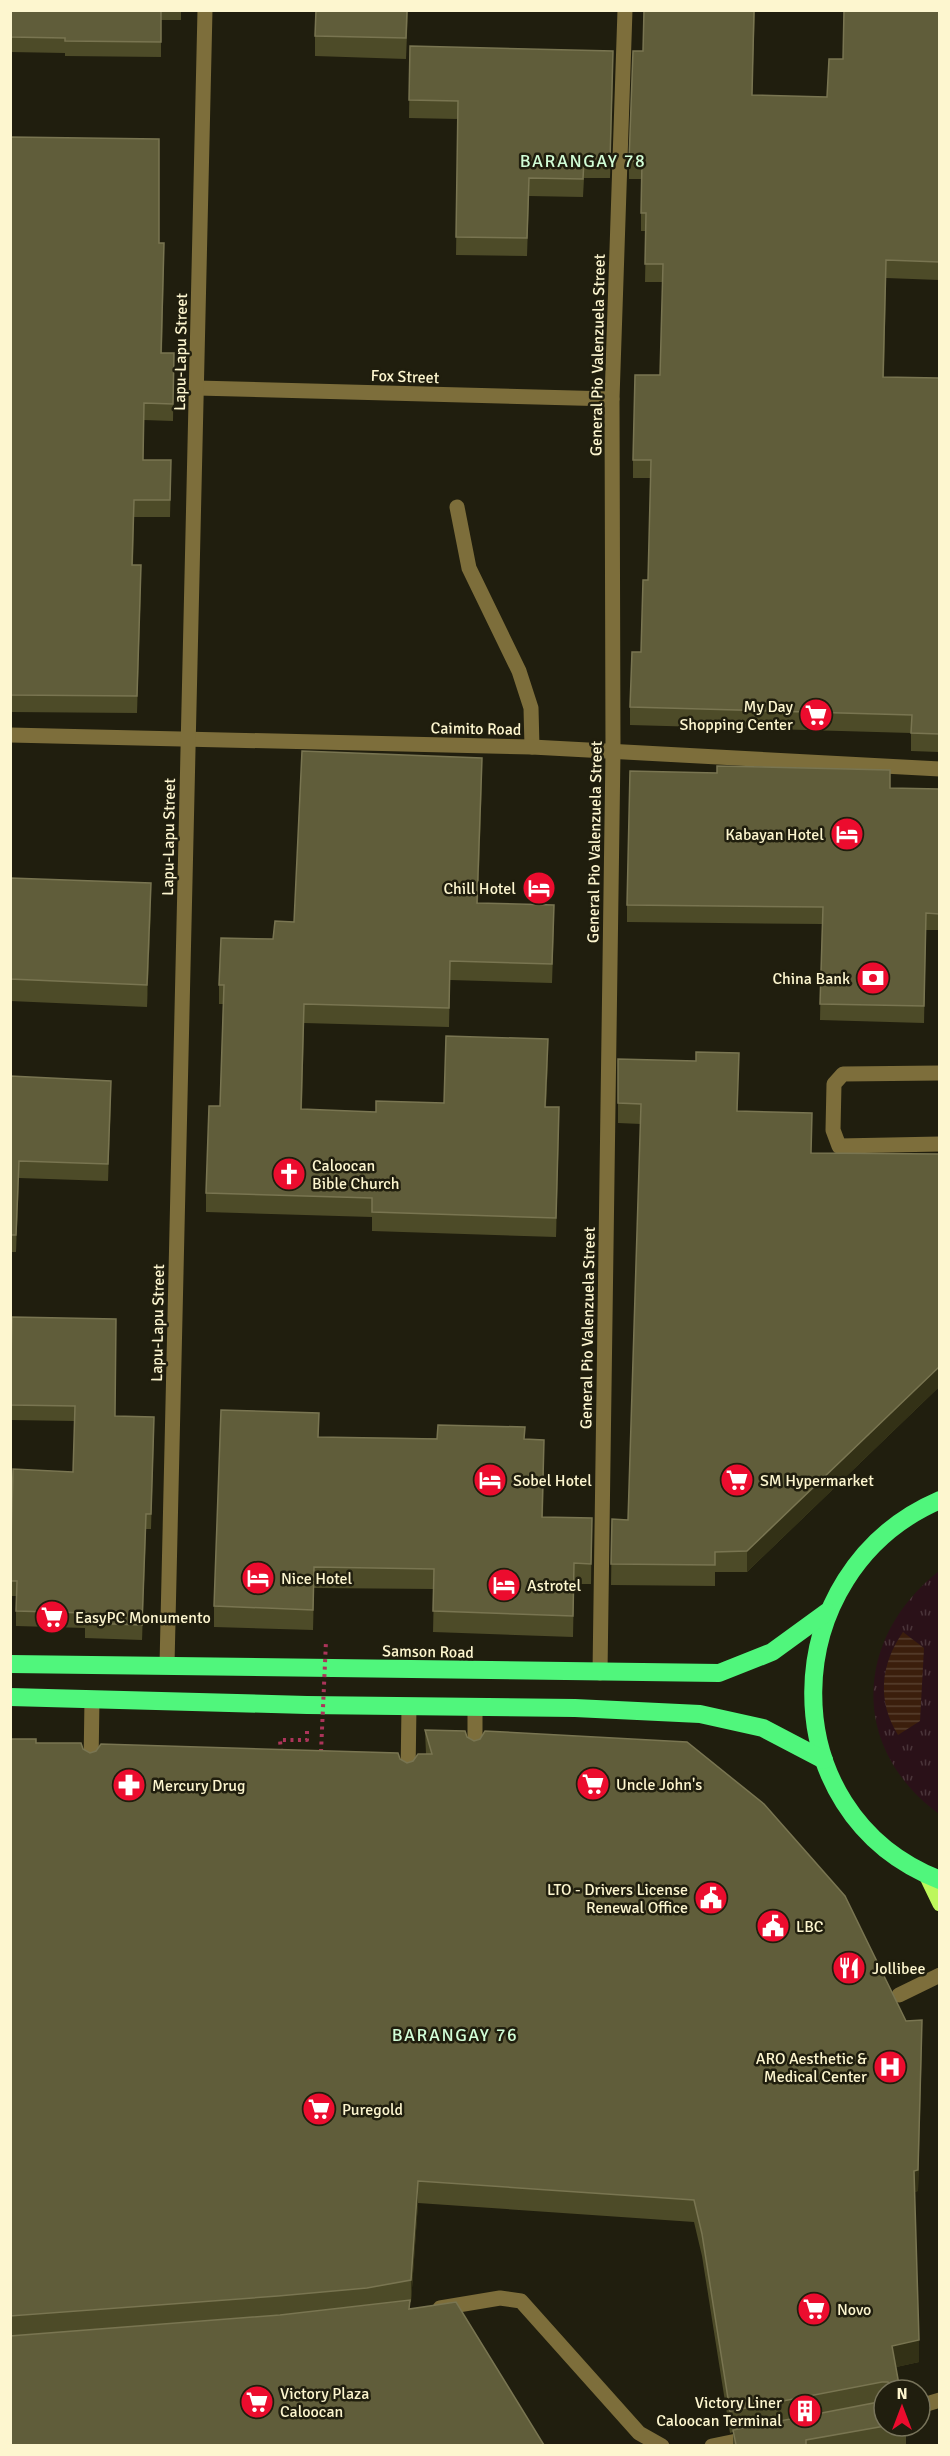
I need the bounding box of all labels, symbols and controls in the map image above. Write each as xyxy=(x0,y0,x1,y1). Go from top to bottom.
district label: BARANGAY 78 xyxy=(520,150,646,172)
street label: General Pio Valenzuela Street xyxy=(586,253,610,456)
street label: Lapu-Lapu Street xyxy=(170,293,192,411)
street label: Fox Street xyxy=(370,366,440,388)
place label: My Day Shopping Center xyxy=(679,697,794,735)
supermarket icon: My Day Shopping Center xyxy=(798,697,834,733)
street label: Caimito Road xyxy=(431,718,521,740)
street label: General Pio Valenzuela Street xyxy=(583,740,607,943)
street label: Lapu-Lapu Street xyxy=(158,778,180,896)
hotel icon: Kabayan Hotel xyxy=(829,816,865,852)
place label: Kabayan Hotel xyxy=(725,825,824,845)
hotel icon: Chill Hotel xyxy=(521,870,557,906)
place label: Chill Hotel xyxy=(443,879,516,899)
bank icon: China Bank xyxy=(855,960,891,996)
place label: China Bank xyxy=(772,969,850,989)
church icon: Caloocan Bible Church xyxy=(271,1156,307,1192)
place label: Caloocan Bible Church xyxy=(312,1156,399,1194)
street label: General Pio Valenzuela Street xyxy=(576,1226,600,1429)
street label: Lapu-Lapu Street xyxy=(147,1264,169,1382)
hotel icon: Sobel Hotel xyxy=(472,1462,508,1498)
supermarket icon: SM Hypermarket xyxy=(719,1462,755,1498)
place label: Sobel Hotel xyxy=(513,1471,592,1491)
place label: SM Hypermarket xyxy=(760,1471,874,1491)
hotel icon: Nice Hotel xyxy=(240,1560,276,1596)
hotel icon: Astrotel xyxy=(486,1567,522,1603)
place label: Nice Hotel xyxy=(281,1569,353,1589)
place label: Astrotel xyxy=(527,1576,582,1596)
supermarket icon: EasyPC Monumento xyxy=(34,1599,70,1635)
place label: EasyPC Monumento xyxy=(75,1608,211,1628)
street label: Samson Road xyxy=(382,1641,474,1663)
supermarket icon: Uncle John's xyxy=(575,1766,611,1802)
pharmacy icon: Mercury Drug xyxy=(111,1767,147,1803)
place label: Uncle John's xyxy=(616,1775,702,1795)
place label: Mercury Drug xyxy=(152,1776,246,1796)
place label: LTO - Drivers License Renewal Office xyxy=(547,1880,688,1918)
public building icon: LTO - Drivers License Renewal Office xyxy=(693,1880,729,1916)
public building icon: LBC xyxy=(755,1908,791,1944)
place label: LBC xyxy=(796,1917,824,1937)
restaurant icon: Jollibee xyxy=(831,1950,867,1986)
place label: Jollibee xyxy=(872,1959,925,1979)
district label: BARANGAY 76 xyxy=(392,2024,518,2046)
place label: ARO Aesthetic & Medical Center xyxy=(756,2049,867,2087)
hospital icon: ARO Aesthetic & Medical Center xyxy=(872,2049,908,2085)
supermarket icon: Puregold xyxy=(301,2091,337,2127)
place label: Puregold xyxy=(342,2100,403,2120)
supermarket icon: Novo xyxy=(796,2291,832,2327)
place label: Novo xyxy=(837,2300,871,2320)
north arrow xyxy=(872,2378,932,2438)
supermarket icon: Victory Plaza Caloocan xyxy=(239,2384,275,2420)
place label: Victory Plaza Caloocan xyxy=(280,2384,369,2422)
text: N xyxy=(896,2384,908,2404)
place label: Victory Liner Caloocan Terminal xyxy=(656,2393,782,2431)
building icon: Victory Liner Caloocan Terminal xyxy=(787,2393,823,2429)

